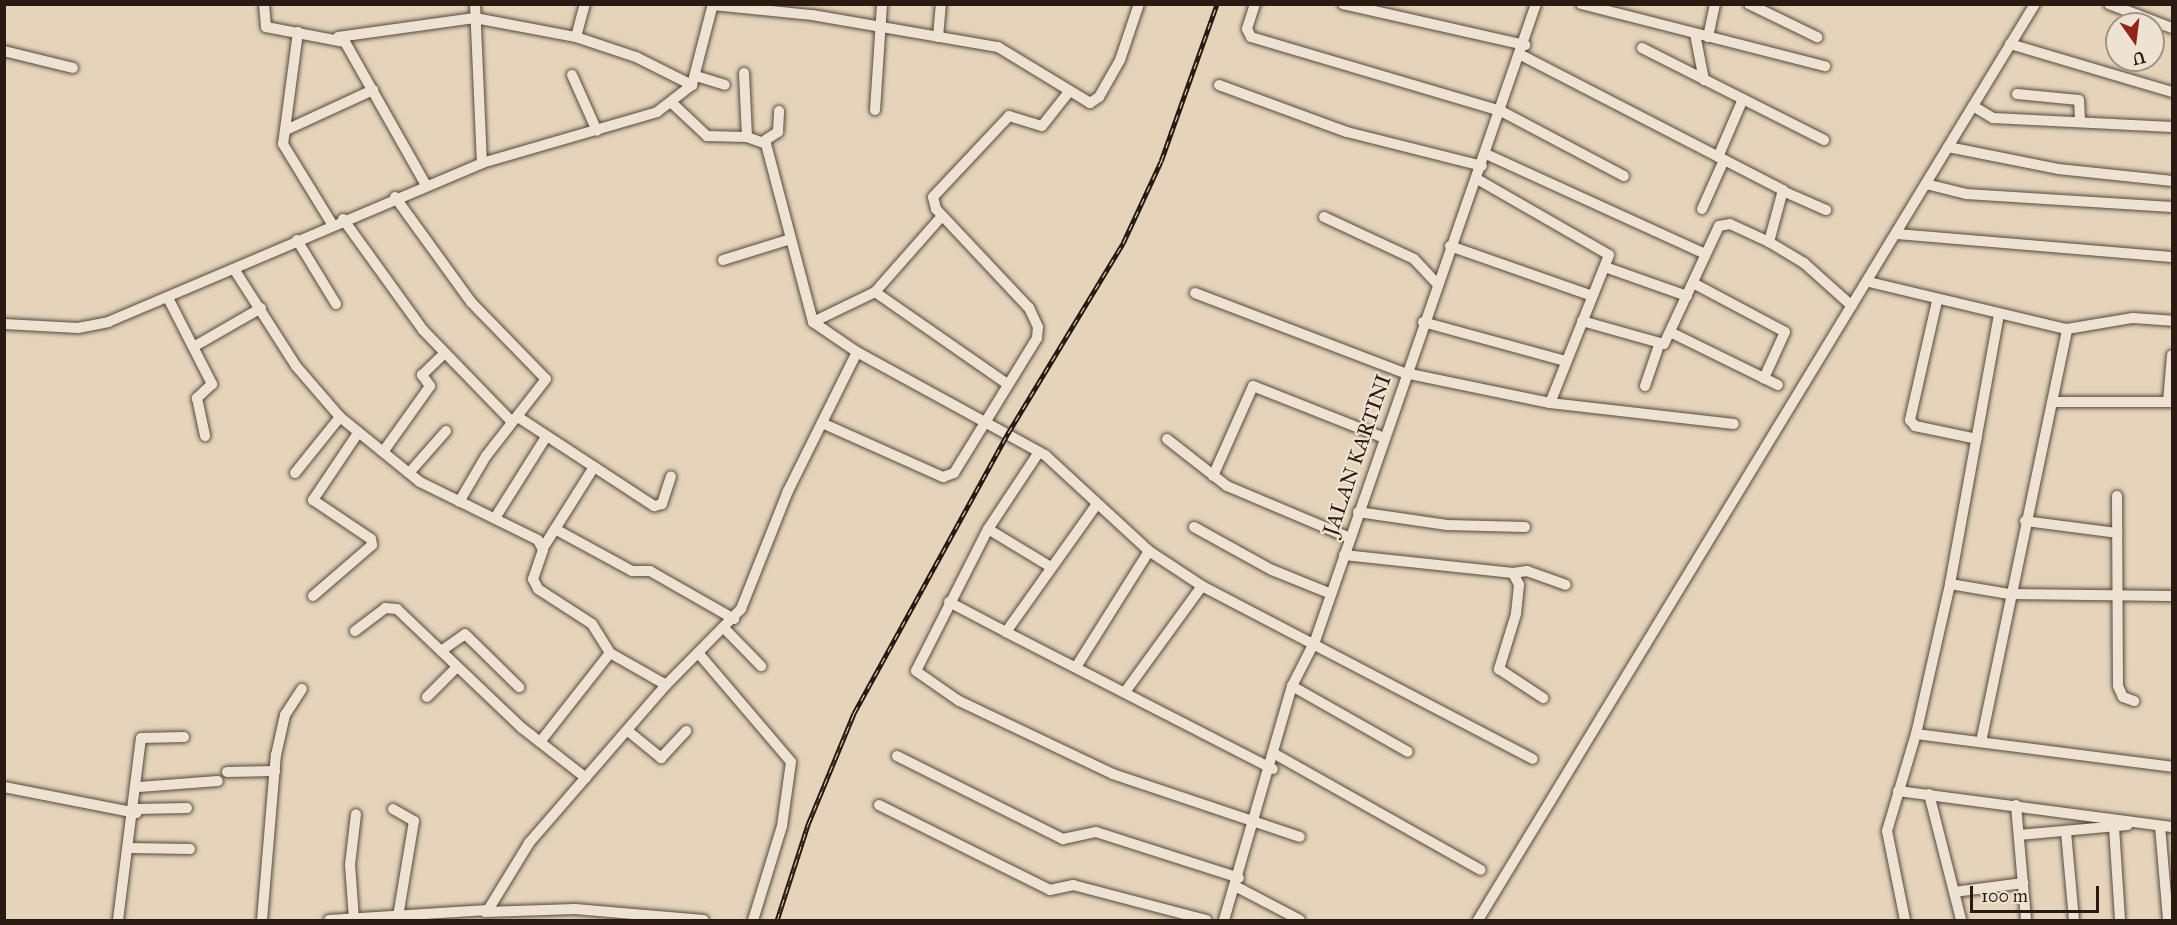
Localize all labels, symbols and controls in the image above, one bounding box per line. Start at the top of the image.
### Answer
north arrow [2105,12,2165,72]
text: U [2131,47,2147,69]
street label: JALAN KARTINI [1318,371,1396,539]
scale bar [1973,874,2102,912]
text: 100 m [1981,885,2028,907]

